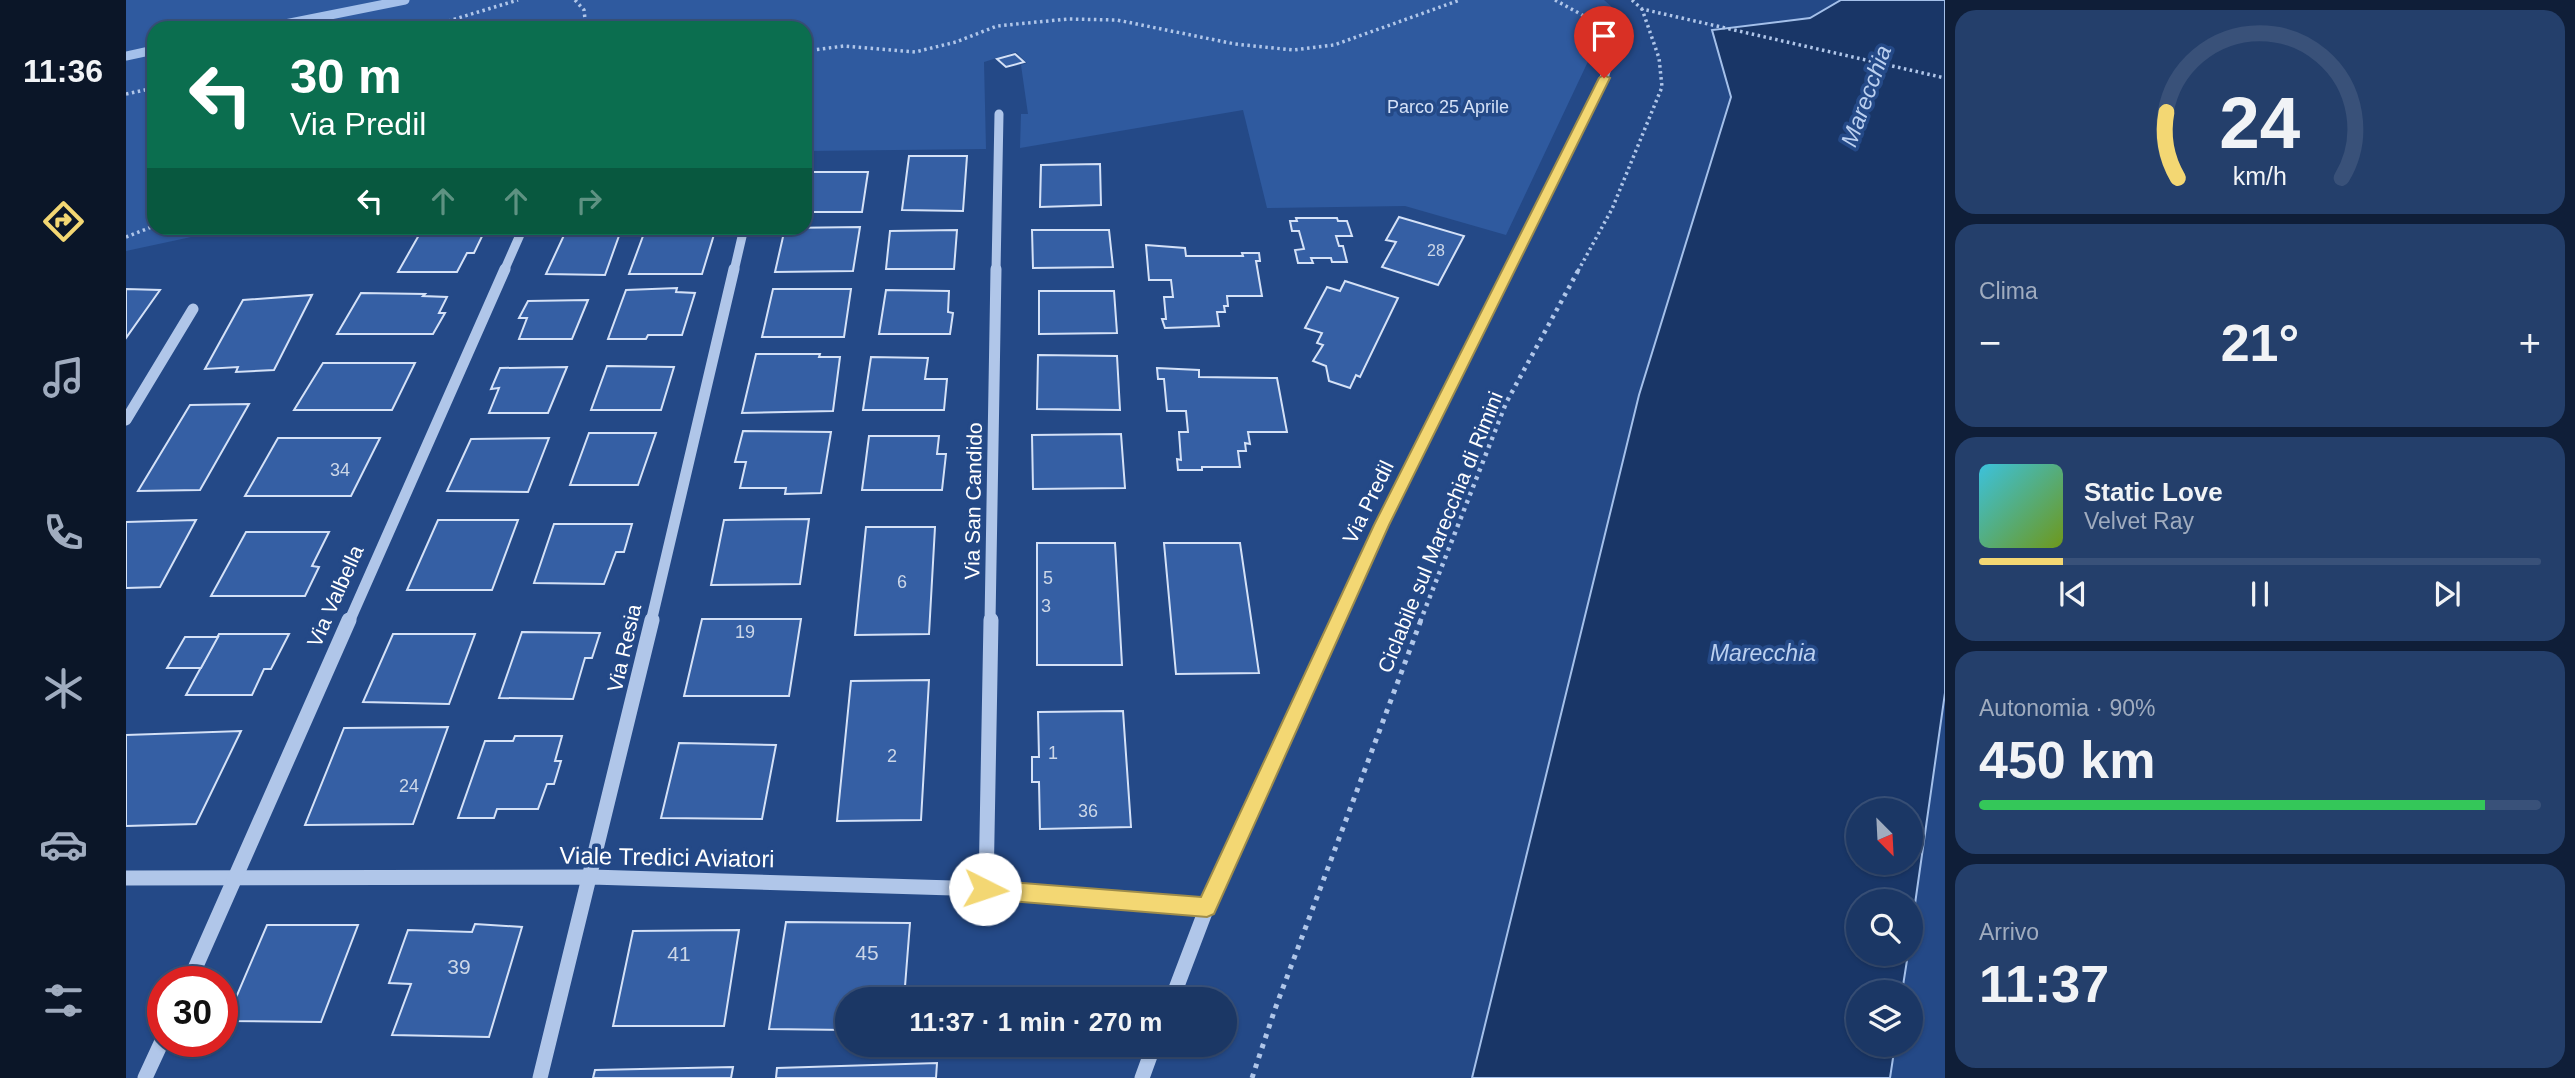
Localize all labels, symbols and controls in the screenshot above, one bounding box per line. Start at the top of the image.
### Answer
pin [1574,6,1634,78]
icon: arrive [1585,17,1623,55]
water label: Marecchia [1836,42,1896,150]
icon: left [175,49,266,140]
text: 30 m [290,49,402,103]
text: 11:36 [23,53,103,89]
text: 24 [2220,82,2301,163]
park label: Parco 25 Aprile [1387,97,1509,117]
text: Via Predil [290,106,426,142]
text: km/h [2233,162,2287,190]
icon: left [351,182,389,220]
icon: ahead [424,182,462,220]
icon: ahead [497,182,535,220]
icon: right [570,182,608,220]
icon: directions [39,197,88,246]
house number: 28 [1427,242,1445,259]
text: Clima [1979,278,2038,304]
text: 21° [2221,314,2299,372]
text: − [1979,322,2001,364]
text: + [2519,322,2541,364]
icon: music [39,353,88,402]
street label: Ciclabile sul Marecchia di Rimini [1373,388,1507,676]
street label: Via San Candido [960,422,986,580]
street label: Via Predil [1338,457,1398,547]
house number: 34 [330,460,350,480]
text: Static Love [2084,477,2223,507]
icon: phone [39,508,88,557]
text: Velvet Ray [2084,508,2194,534]
street label: Via Valbella [302,541,368,650]
house number: 5 [1043,568,1053,588]
house number: 6 [897,572,907,592]
icon: previous [2054,575,2092,613]
icon: pause [2241,575,2279,613]
icon: next [2428,575,2466,613]
house number: 3 [1041,596,1051,616]
street label: Via Resia [603,602,645,694]
house number: 19 [735,622,755,642]
water label: Marecchia [1710,640,1816,666]
icon: climate [39,664,88,713]
text: Autonomia · 90% [1979,695,2155,721]
text: 450 km [1979,731,2155,789]
house number: 1 [1048,743,1058,763]
house number: 2 [887,746,897,766]
house number: 24 [399,776,419,796]
north arrow [1846,798,1923,875]
map controls [1846,798,1923,1057]
house number: 36 [1078,801,1098,821]
icon: car [39,820,88,869]
street label: Viale Tredici Aviatori [559,842,775,872]
position arrow [948,852,1022,926]
button: search [1846,889,1923,966]
text: Arrivo [1979,919,2039,945]
house number: 45 [855,941,879,964]
house number: 41 [667,942,691,965]
house number: 39 [447,955,471,978]
text: 11:37 [1979,955,2109,1013]
speed limit sign: 30 [147,966,238,1057]
icon: filters [39,976,88,1025]
button: layers [1846,980,1923,1057]
text: 11:37 · 1 min · 270 m [910,1007,1162,1037]

